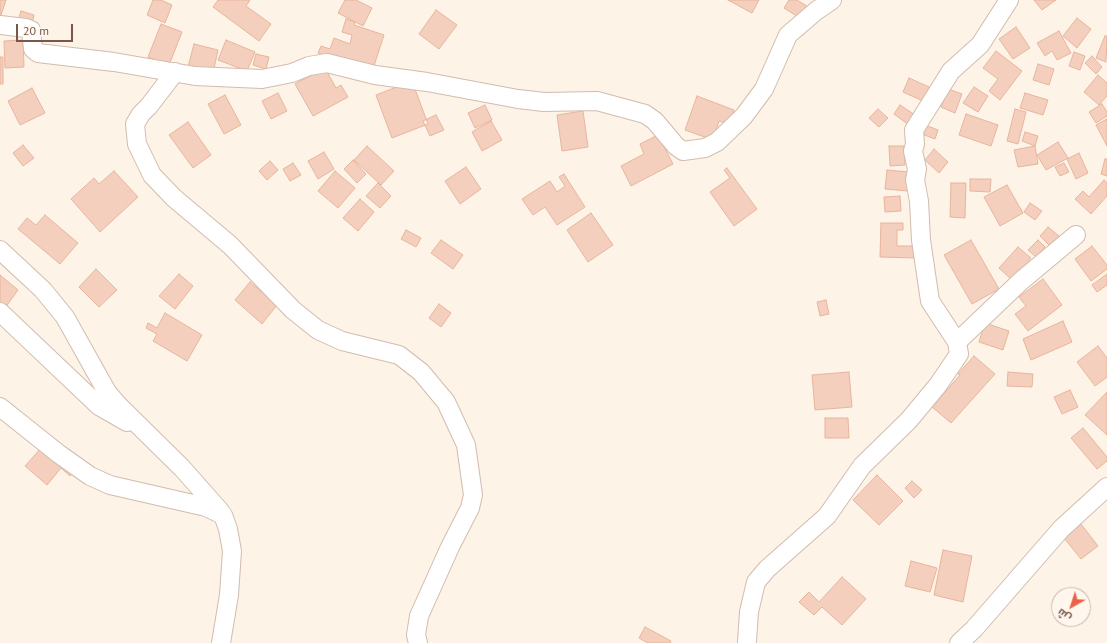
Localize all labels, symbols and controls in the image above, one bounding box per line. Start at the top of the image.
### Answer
scale bar [18,16,75,42]
text: 20 m [23,23,49,38]
north arrow [1051,587,1091,627]
text: ش [1054,606,1074,625]

